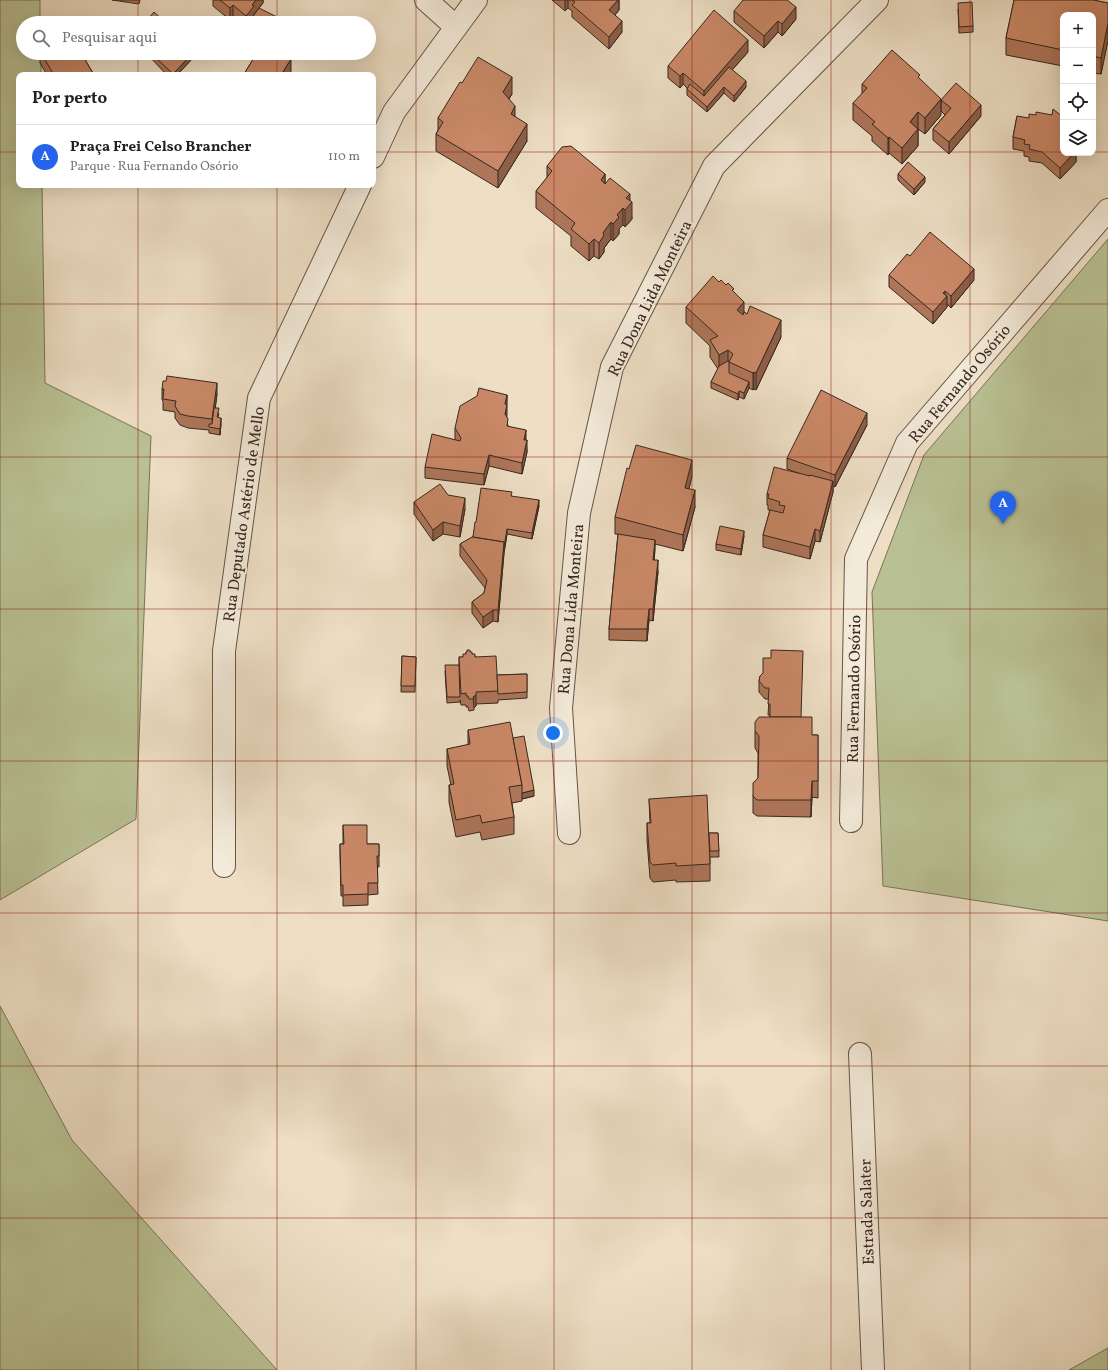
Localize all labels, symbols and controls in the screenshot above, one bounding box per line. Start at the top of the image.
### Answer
map controls [1060,12,1096,156]
button: + [1060,12,1096,48]
search box [16,16,376,60]
icon: search [30,27,52,49]
text: Pesquisar aqui [62,28,157,49]
button: − [1060,48,1096,84]
button: locate [1060,84,1096,120]
text: Por perto [32,87,107,110]
button: layers [1060,120,1096,156]
text: Praça Frei Celso Brancher [70,137,252,158]
text: A [40,148,50,166]
text: 110 m [328,148,360,166]
text: Parque · Rua Fernando Osório [70,158,238,176]
street label: Rua Dona Lida Monteira [603,217,698,381]
street label: Rua Fernando Osório [904,320,1017,448]
street label: Rua Deputado Astério de Mello [219,405,271,623]
pin: A [990,491,1016,524]
street label: Rua Dona Lida Monteira [554,523,590,695]
street label: Rua Fernando Osório [843,615,867,763]
your location [543,723,563,743]
street label: Estrada Salater [855,1158,881,1265]

